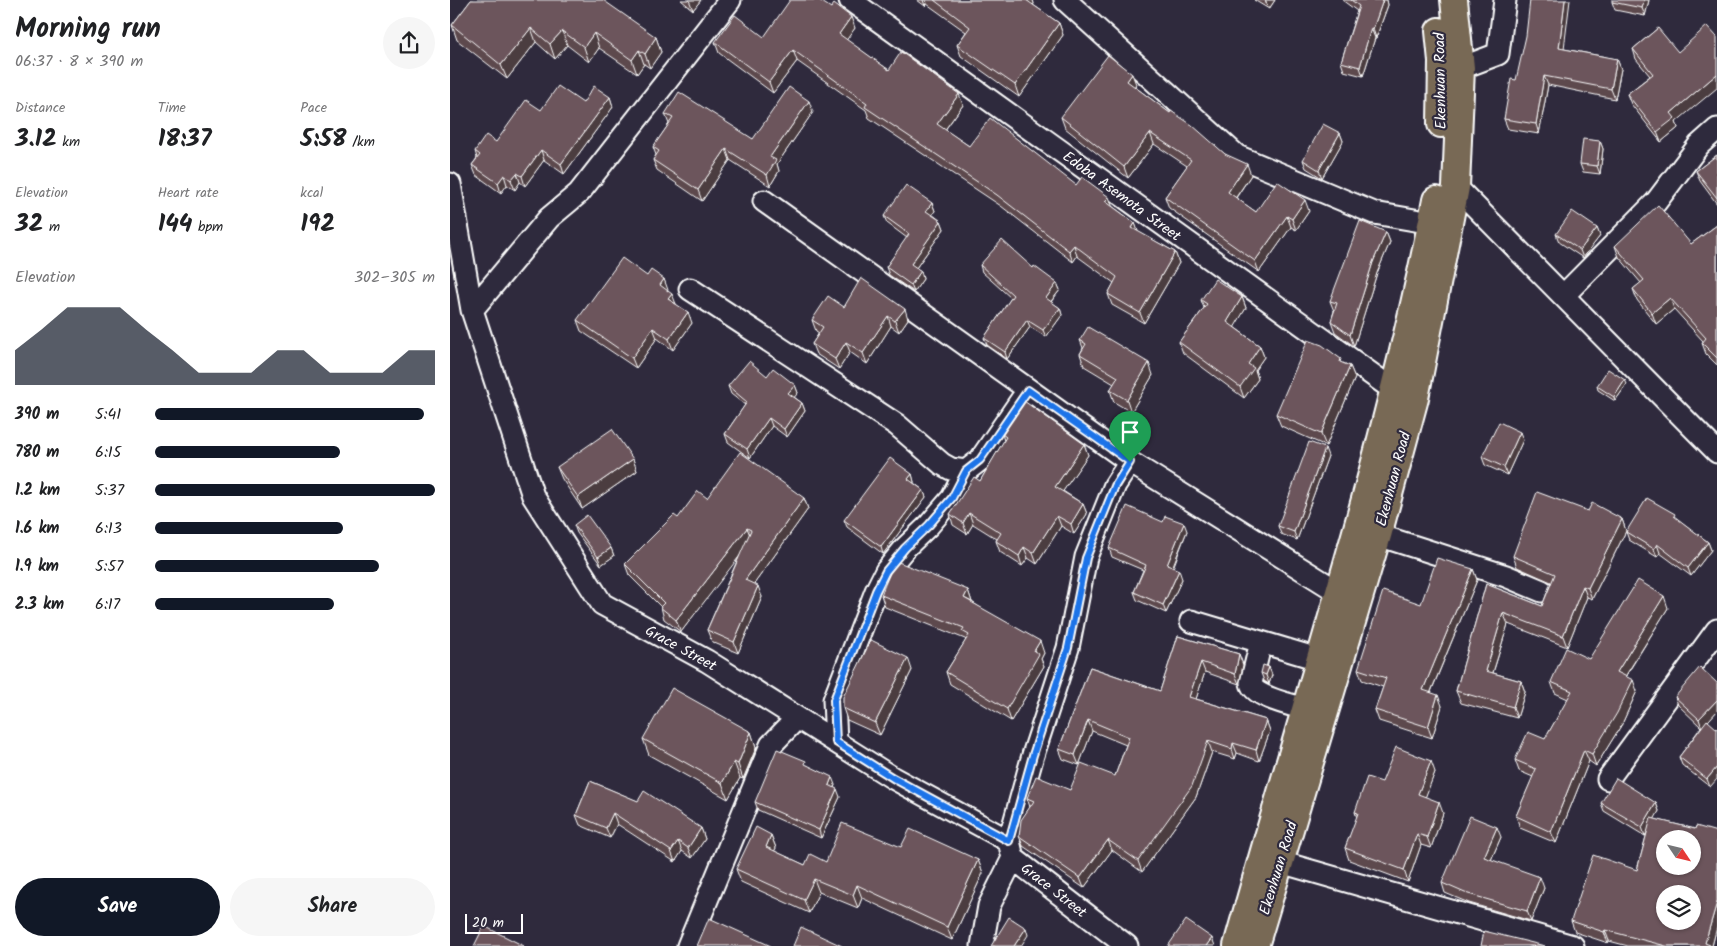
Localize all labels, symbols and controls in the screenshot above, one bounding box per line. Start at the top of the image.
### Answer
text: Morning run [15,7,161,52]
button: share [383,17,435,69]
street label: Ekenhuan Road [1428,32,1454,130]
text: 06:37 · 8 × 390 m [15,49,143,74]
text: Distance [15,97,65,119]
text: Time [158,97,186,119]
text: Pace [300,97,327,119]
text: 3.12 [15,119,57,159]
text: 18:37 [158,119,212,159]
text: 5:58 [300,119,347,159]
text: km [57,131,80,153]
text: /km [347,131,375,153]
street label: Edoba Asemota Street [1057,145,1186,248]
text: Elevation [15,182,68,204]
text: Heart rate [158,182,219,204]
text: kcal [300,182,323,204]
text: 32 [15,204,43,244]
text: 144 [158,204,192,244]
text: 192 [300,204,335,244]
text: m [43,216,60,238]
text: bpm [192,216,223,238]
text: Elevation [15,265,76,290]
text: 302–305 m [354,265,435,290]
text: 390 m [15,402,59,427]
text: 5:41 [95,402,121,427]
pin [1109,411,1151,462]
icon: arrive [1116,418,1144,446]
street label: Ekenhuan Road [1370,429,1418,529]
text: 780 m [15,440,59,465]
text: 6:15 [95,440,121,465]
text: 1.2 km [15,478,60,503]
text: 5:37 [95,478,124,503]
text: 1.6 km [15,516,59,541]
text: 6:13 [95,516,122,541]
text: 1.9 km [15,554,59,579]
text: 5:57 [95,554,124,579]
text: 2.3 km [15,592,64,617]
text: 6:17 [95,592,120,617]
street label: Grace Street [640,619,721,679]
street label: Ekenhuan Road [1253,818,1305,918]
north arrow [1656,830,1701,875]
map controls [1656,830,1701,930]
street label: Grace Street [1015,857,1092,925]
button: Save [15,878,220,936]
button: Share [230,878,435,936]
button: layers [1656,885,1701,930]
scale bar [465,911,522,934]
text: 20 m [472,912,504,934]

